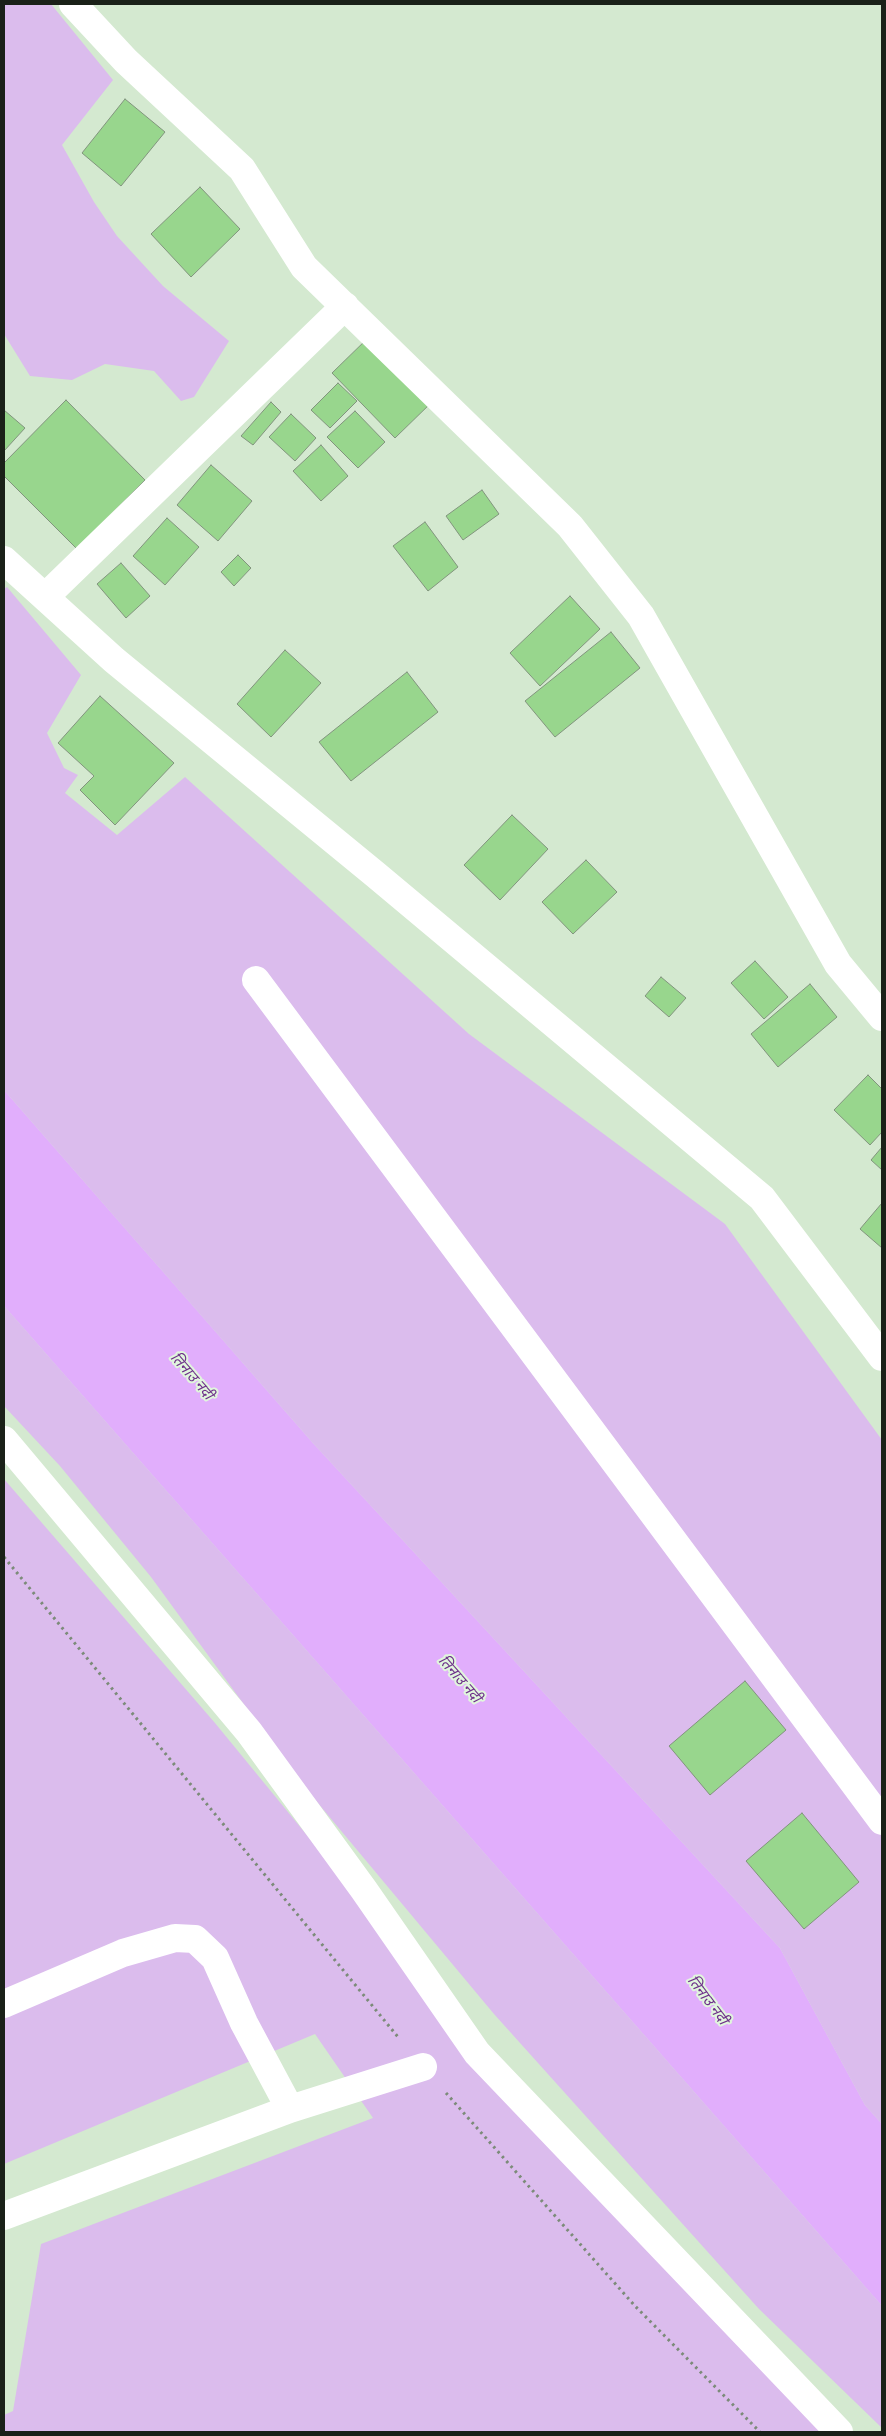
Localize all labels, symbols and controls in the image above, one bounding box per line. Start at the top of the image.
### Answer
water label: तिनाउ नदी [167,1349,217,1403]
water label: तिनाउ नदी [435,1652,485,1706]
water label: तिनाउ नदी [684,1972,732,2028]

